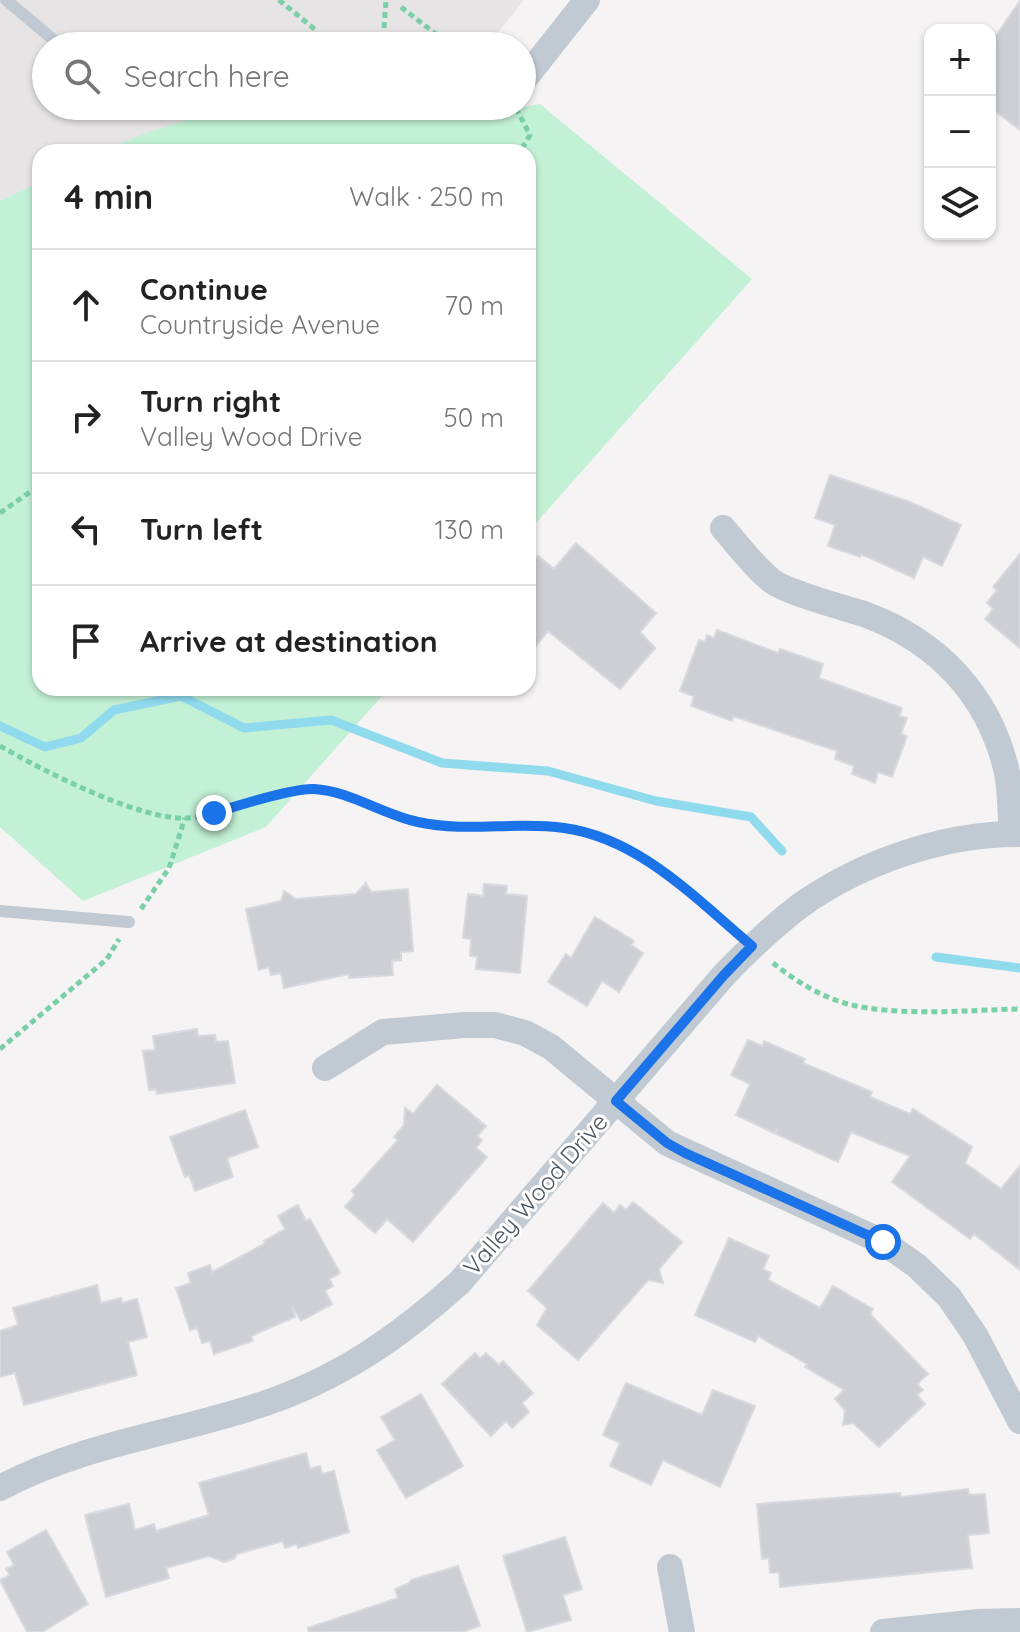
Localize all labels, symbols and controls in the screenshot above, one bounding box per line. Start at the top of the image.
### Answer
map controls [924,24,996,240]
button: + [924,24,996,96]
search box [32,32,536,120]
icon: search [60,54,104,98]
text: Search here [124,57,290,95]
button: − [924,96,996,168]
button: layers [924,168,996,240]
text: 4 min [64,175,153,218]
text: Walk · 250 m [349,180,504,213]
text: Continue [140,270,268,308]
icon: ahead [64,283,108,327]
text: 70 m [444,289,504,322]
text: Countryside Avenue [140,308,380,341]
text: Turn right [140,382,281,420]
icon: right [64,395,108,439]
text: 50 m [444,401,504,434]
text: Valley Wood Drive [140,420,362,453]
icon: left [64,507,108,551]
text: Turn left [140,510,263,548]
text: 130 m [434,513,504,546]
icon: arrive [64,619,108,663]
text: Arrive at destination [140,622,438,660]
route end [196,795,232,831]
street label: Valley Wood Drive [456,1107,614,1281]
route start [865,1224,901,1260]

